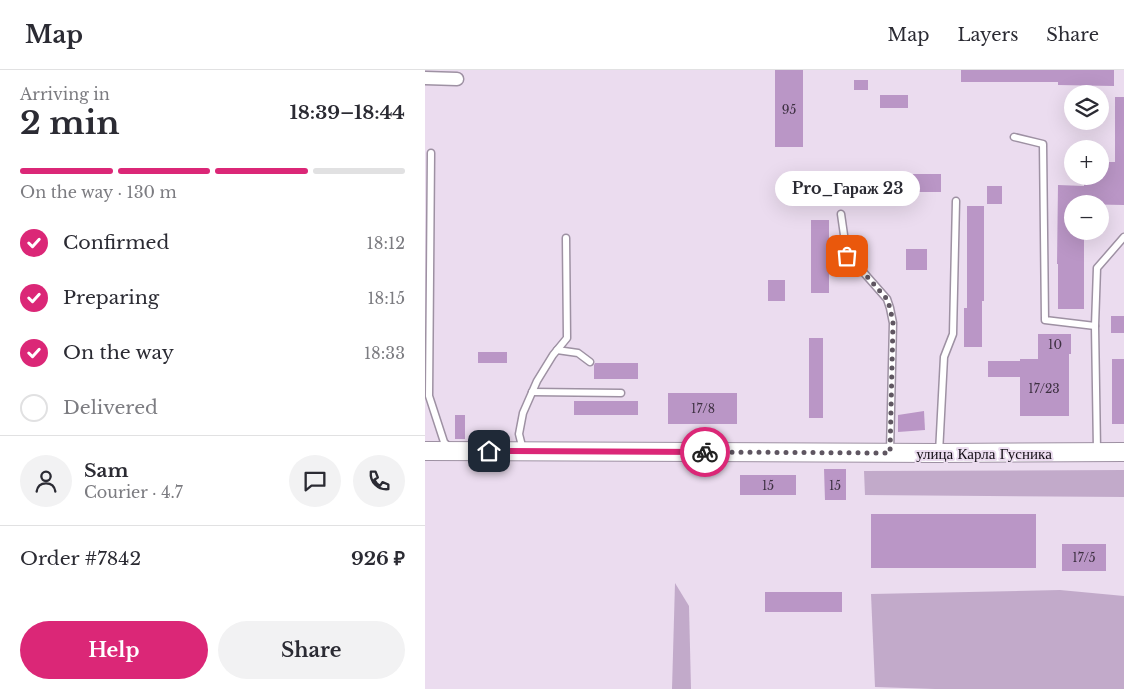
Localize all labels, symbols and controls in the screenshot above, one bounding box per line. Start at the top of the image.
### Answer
text: Map [25,20,83,49]
text: Map [888,24,929,46]
text: Layers [957,24,1018,46]
text: Share [1046,24,1099,46]
text: Arriving in [20,84,110,104]
map controls [1064,85,1109,240]
button: layers [1064,85,1109,130]
text: 18:39–18:44 [289,101,405,124]
house number: 95 [782,102,796,117]
text: 2 min [20,103,120,143]
button: + [1064,140,1109,185]
callout: Pro_Гараж 23 [775,171,919,206]
text: Pro_Гараж 23 [792,178,903,198]
text: On the way · 130 m [20,182,177,202]
button: − [1064,195,1109,240]
icon: check [20,229,48,257]
text: Confirmed [63,231,169,254]
text: 18:12 [367,233,405,253]
pin [826,235,868,277]
icon: bag [833,242,861,270]
icon: check [20,284,48,312]
text: Preparing [63,286,159,309]
text: 18:15 [367,288,405,308]
house number: 10 [1048,337,1062,352]
icon: check [20,339,48,367]
text: On the way [63,341,174,364]
text: 18:33 [364,343,405,363]
house number: 17/23 [1028,381,1060,396]
text: Delivered [63,396,158,419]
house number: 17/8 [691,401,715,416]
courier [680,427,730,477]
pin [468,430,510,472]
icon: home [475,437,503,465]
icon: bike [691,438,719,466]
street label: улица Карла Гусника [916,444,1052,463]
button: person [20,455,72,507]
button: chat [289,455,341,507]
button: phone [353,455,405,507]
text: Sam [84,459,129,482]
house number: 15 [762,478,774,493]
house number: 15 [829,478,841,493]
text: Courier · 4.7 [84,482,183,502]
text: Order #7842 [20,547,141,570]
text: 926 ₽ [351,547,405,570]
house number: 17/5 [1072,550,1096,565]
button: Help [20,621,208,679]
button: Share [218,621,405,679]

